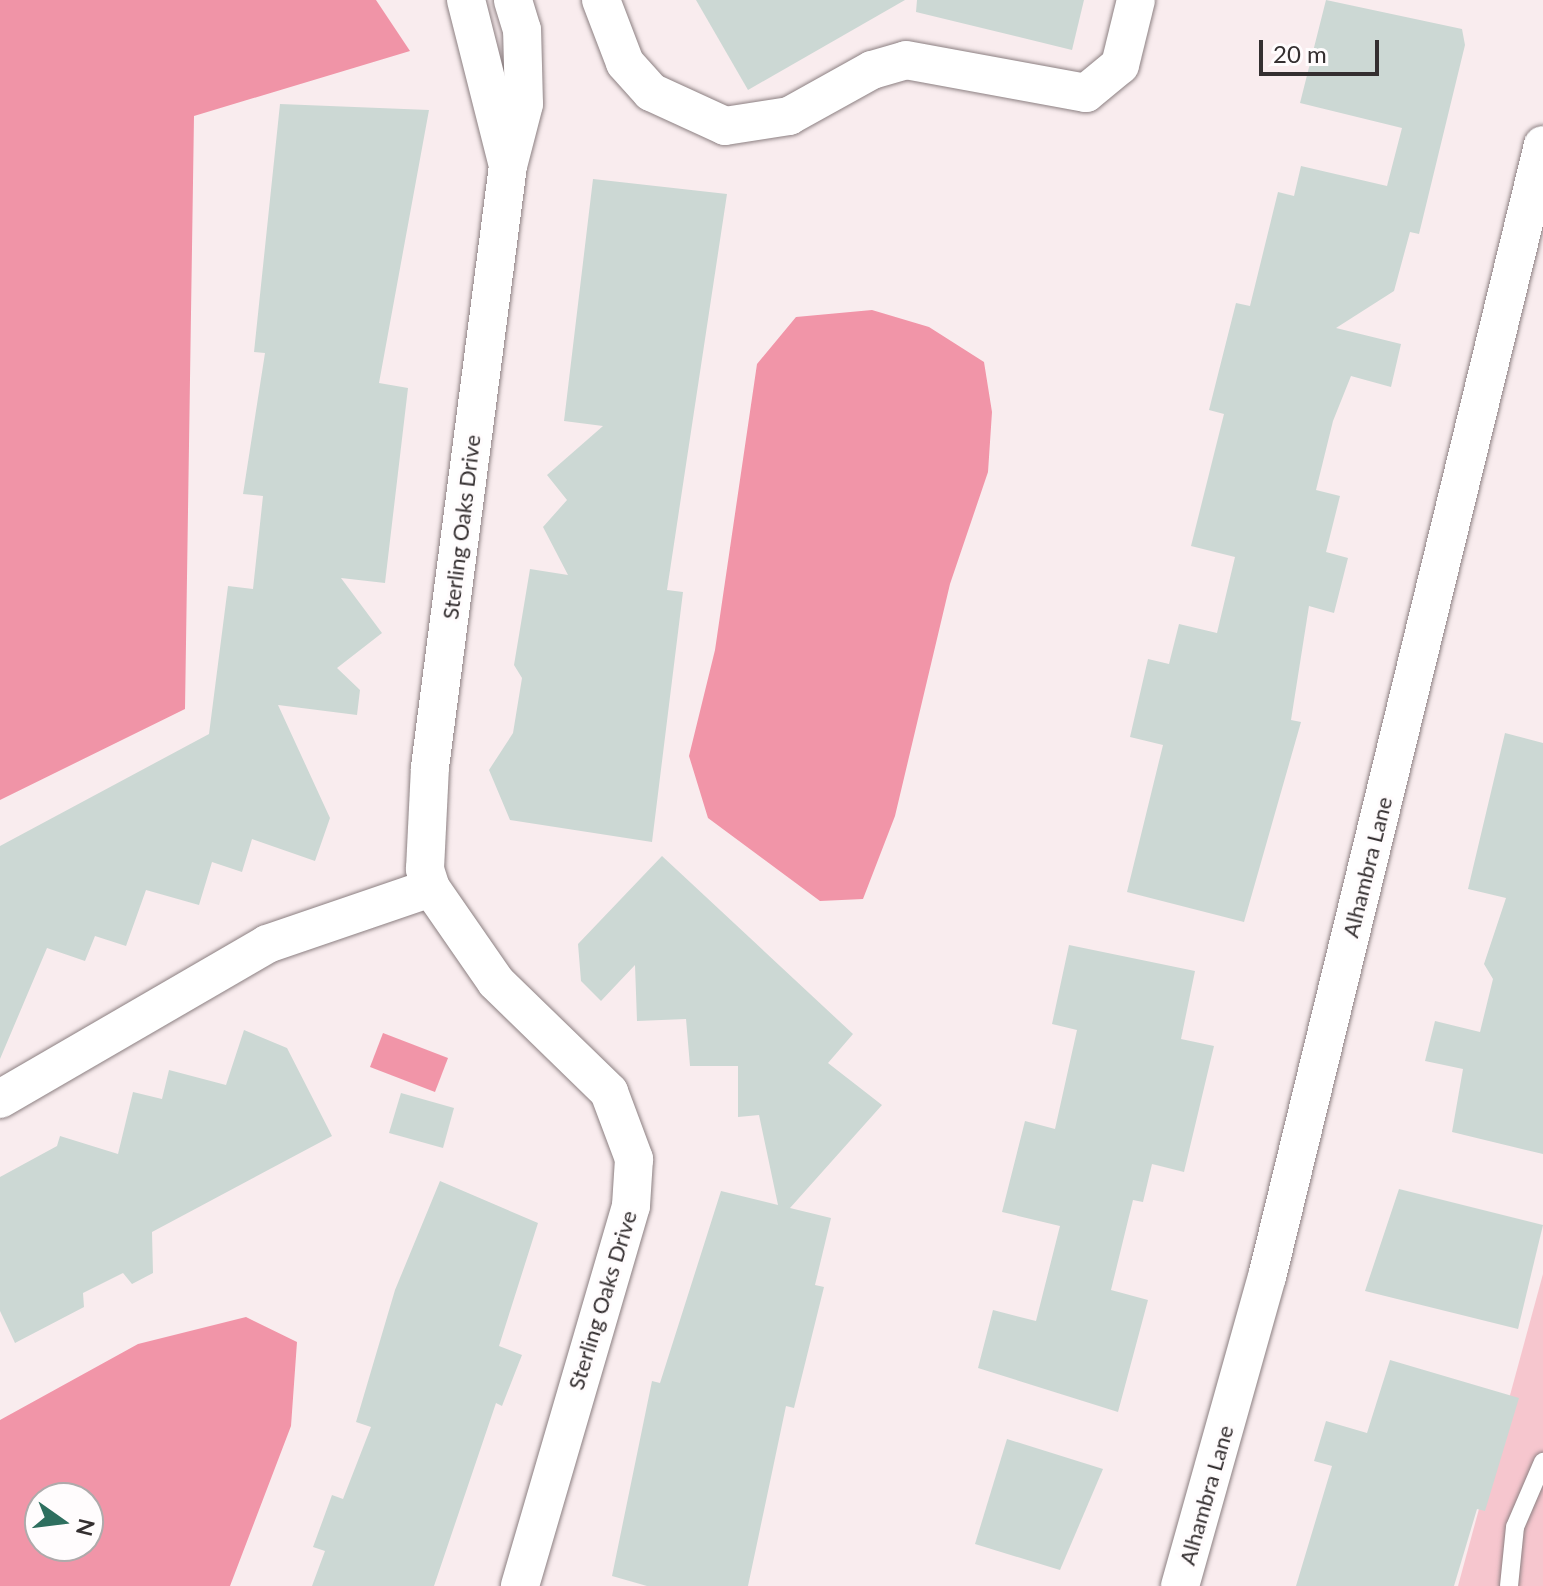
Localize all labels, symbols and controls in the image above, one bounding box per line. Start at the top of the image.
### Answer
scale bar [1263,24,1383,74]
text: 20 m [1273,39,1327,68]
street label: Sterling Oaks Drive [437,433,485,621]
street label: Alhambra Lane [1337,794,1397,940]
street label: Sterling Oaks Drive [562,1207,642,1393]
street label: Alhambra Lane [1173,1422,1239,1568]
north arrow [24,1482,104,1562]
text: N [71,1516,101,1539]

